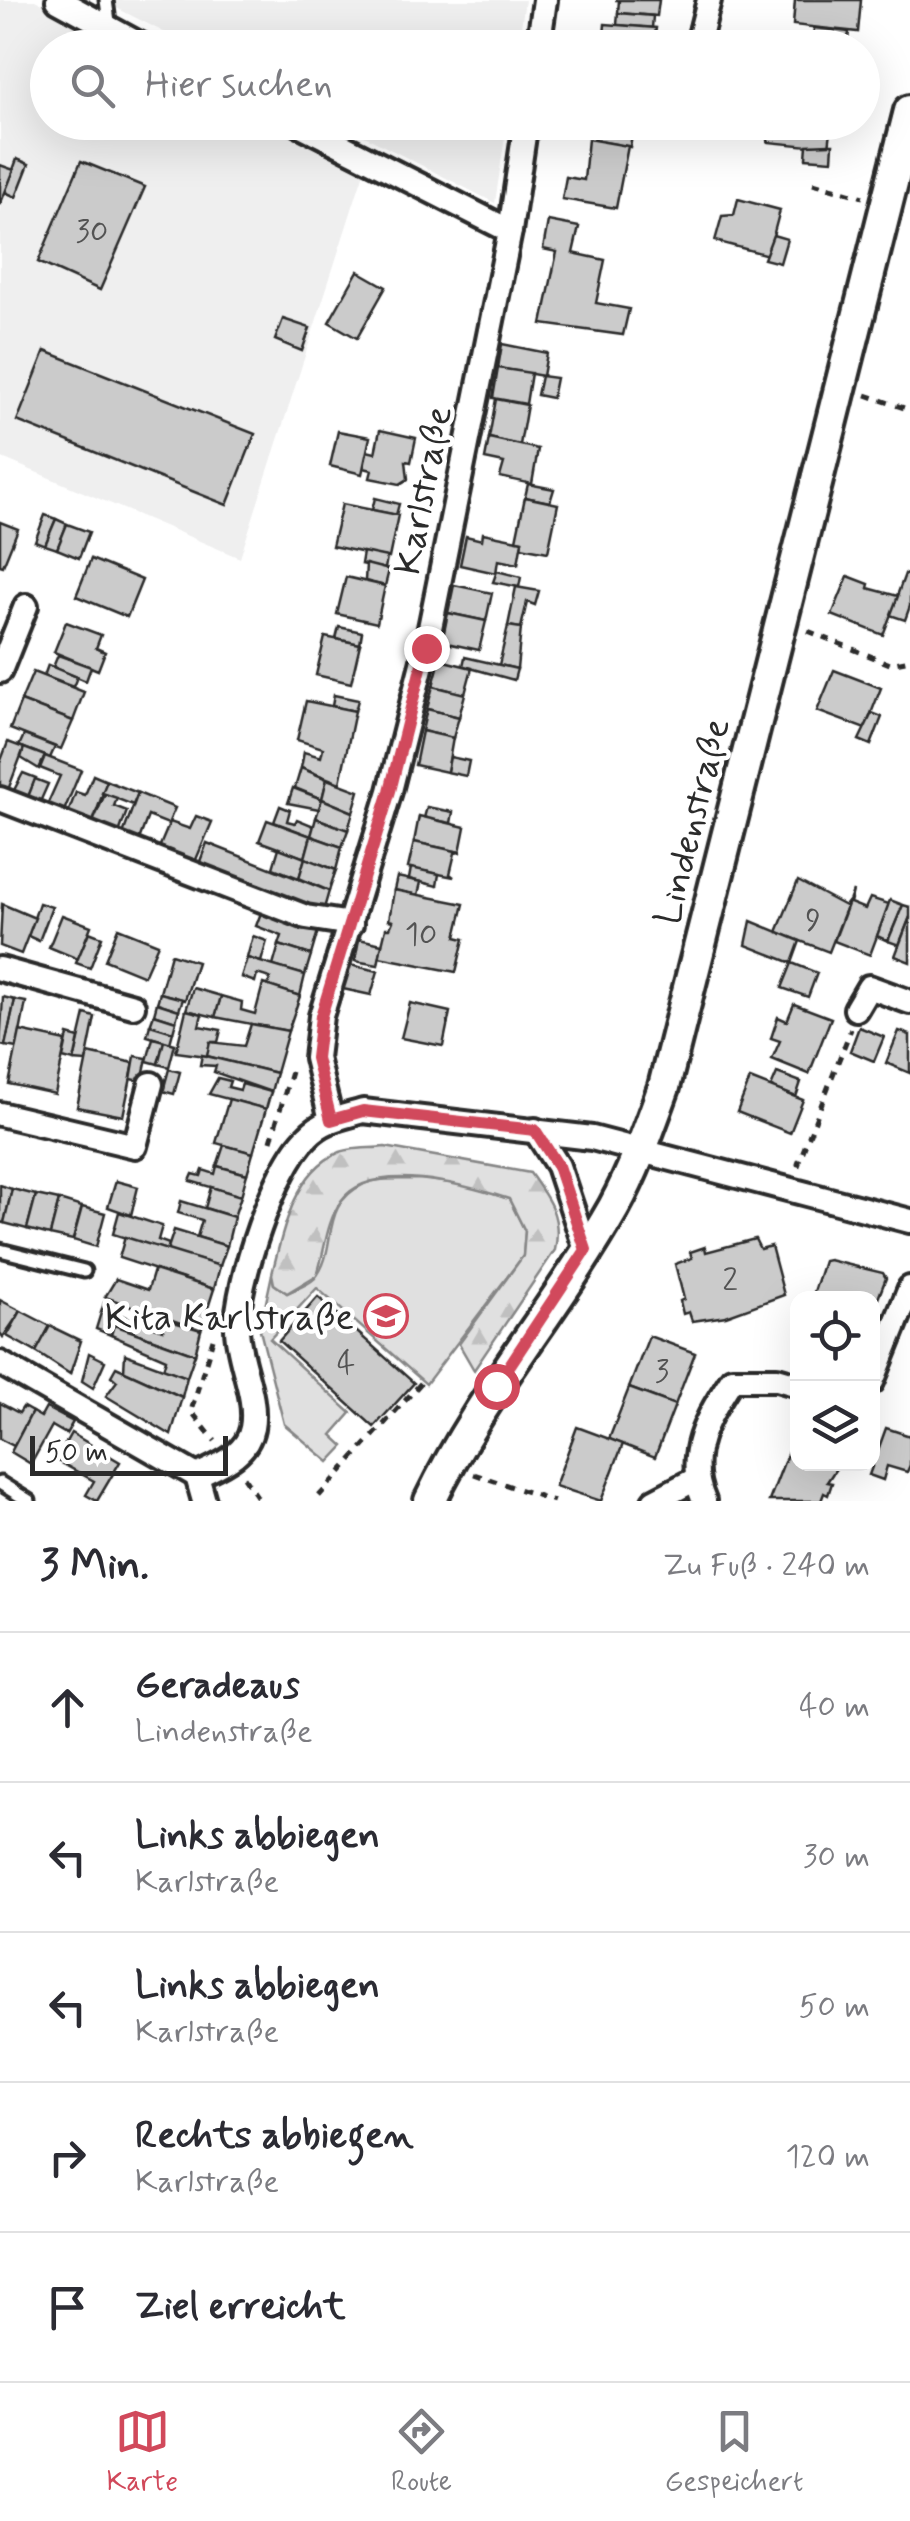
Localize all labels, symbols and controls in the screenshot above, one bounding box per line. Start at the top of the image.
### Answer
search box [30,30,880,140]
icon: search [65,58,120,113]
text: Hier suchen [145,61,333,110]
house number: 30 [76,211,108,253]
street label: Karlstraße [384,402,465,579]
route end [404,626,450,672]
street label: Lindenstraße [644,713,743,930]
house number: 9 [805,900,821,942]
house number: 10 [405,914,437,956]
house number: 2 [722,1260,738,1302]
map controls [790,1291,880,1471]
button: locate [790,1291,880,1381]
school or university icon: Kita Karlstraße [363,1293,409,1339]
place label: Kita Karlstraße [105,1294,354,1343]
house number: 4 [337,1343,355,1385]
house number: 3 [655,1351,669,1393]
route start [474,1364,520,1410]
button: layers [790,1381,880,1471]
scale bar [30,1431,228,1476]
text: 50 m [45,1435,108,1472]
text: 3 Min. [40,1539,149,1594]
text: Zu Fuß · 240 m [663,1545,870,1587]
text: Geradeaus [135,1662,300,1711]
icon: ahead [40,1680,95,1735]
text: 40 m [799,1686,870,1728]
text: Lindenstraße [135,1711,313,1753]
text: Links abbiegen [135,1812,380,1861]
icon: left [40,1830,95,1885]
text: 30 m [803,1836,870,1878]
text: Karlstraße [135,1861,279,1903]
text: Links abbiegen [135,1962,380,2011]
icon: left [40,1980,95,2035]
text: 50 m [798,1986,870,2028]
text: Karlstraße [135,2011,279,2053]
text: Rechts abbiegen [135,2112,414,2161]
icon: right [40,2130,95,2185]
text: 120 m [785,2136,870,2178]
text: Karlstraße [135,2161,279,2203]
icon: arrive [40,2280,95,2335]
text: Ziel erreicht [135,2283,346,2332]
tab: Karte [106,2404,178,2501]
tab: Route [391,2404,452,2501]
tab: Gespeichert [665,2404,804,2501]

